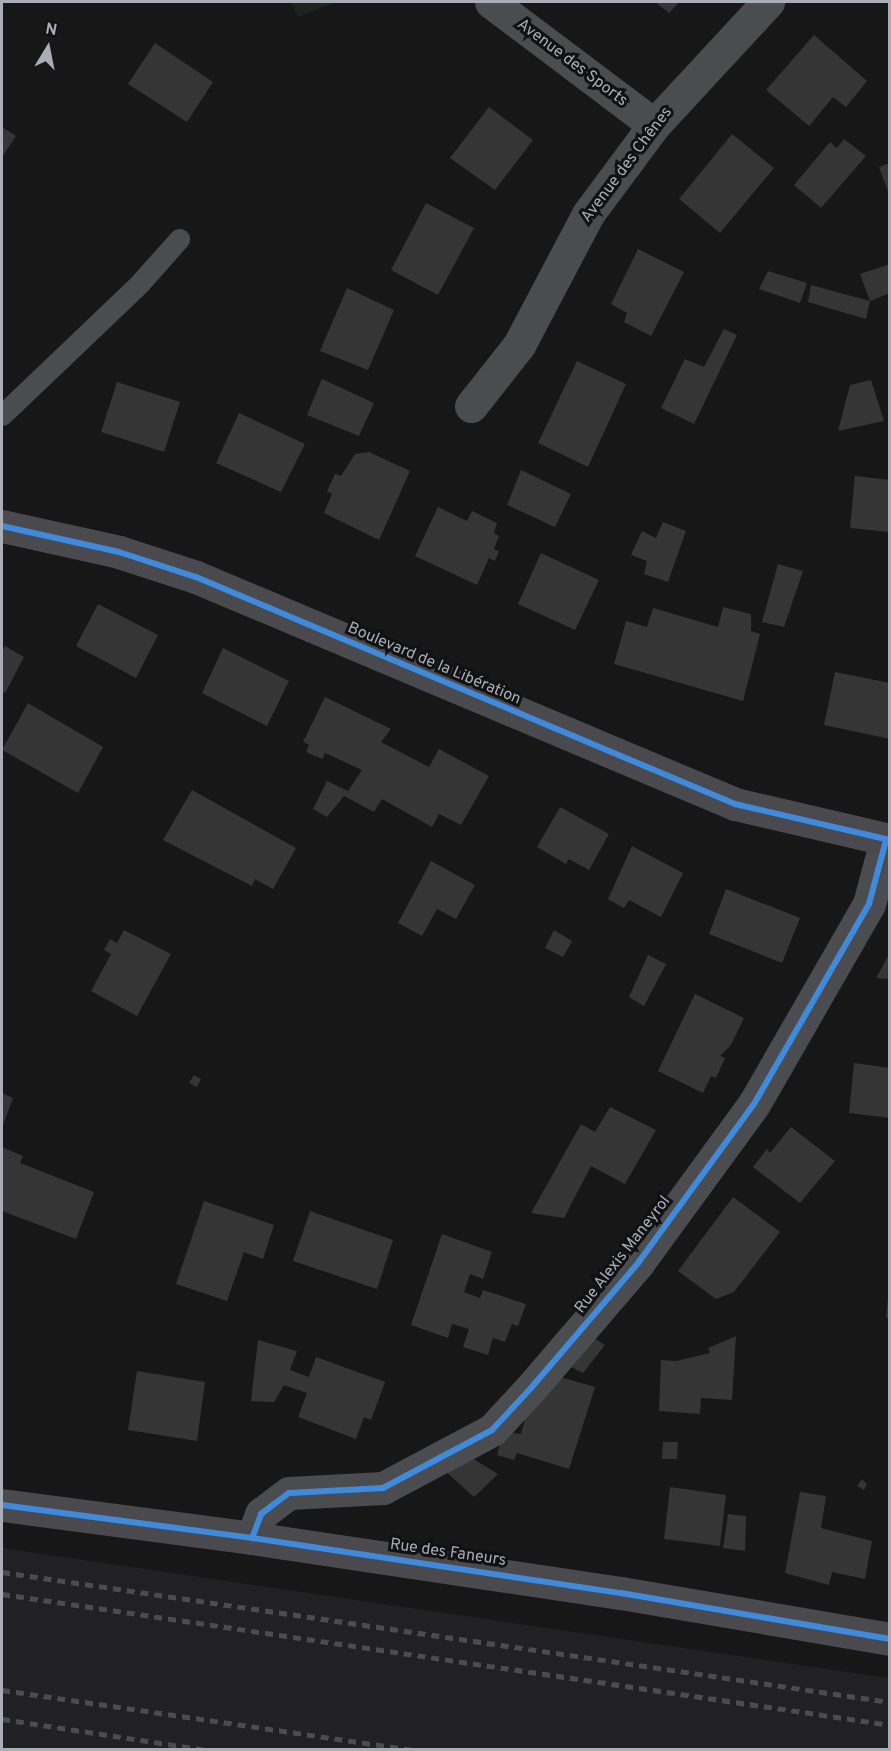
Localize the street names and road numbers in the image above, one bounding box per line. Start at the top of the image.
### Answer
street label: Avenue des Sports [513,15,631,111]
street label: Avenue des Chênes [577,104,677,226]
street label: Boulevard de la Libération [344,619,524,709]
street label: Rue Alexis Maneyrol [571,1192,675,1318]
street label: Rue des Faneurs [389,1535,507,1571]

